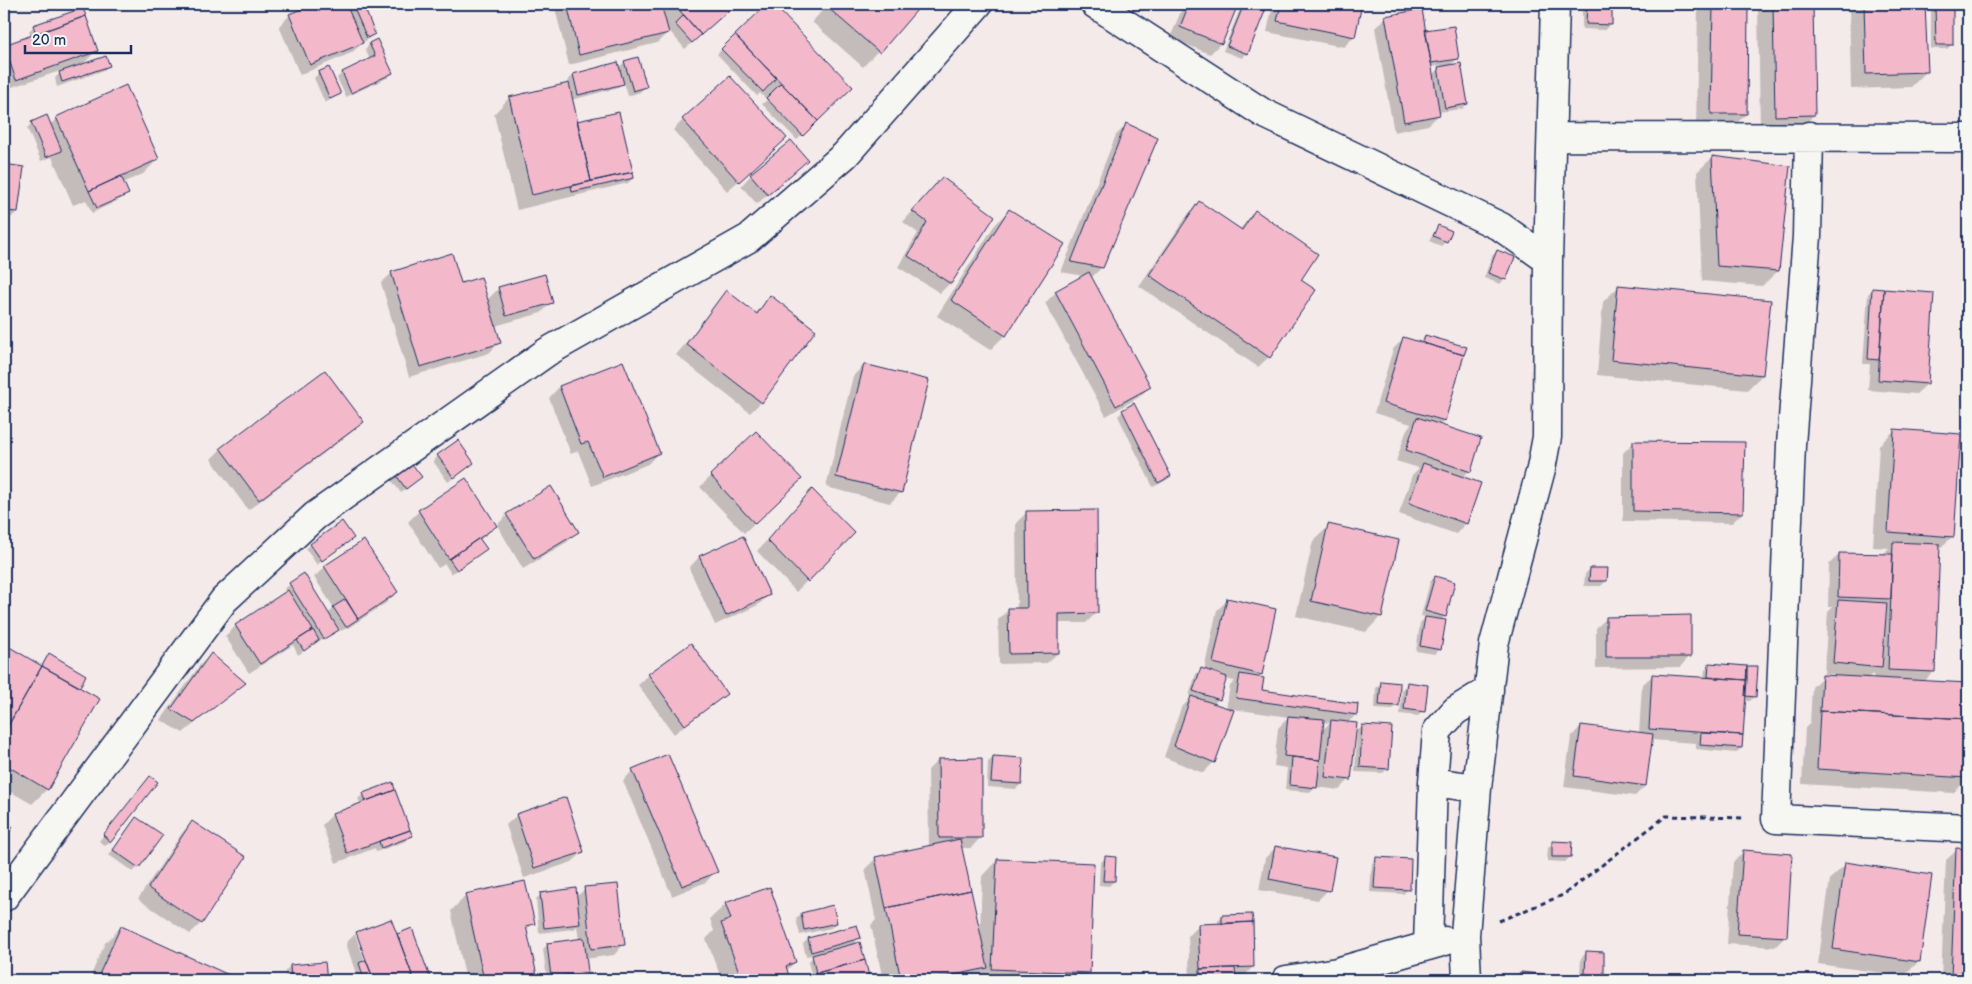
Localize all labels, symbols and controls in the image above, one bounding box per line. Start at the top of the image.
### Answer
scale bar [25,22,131,54]
text: 20 m [32,31,66,50]

